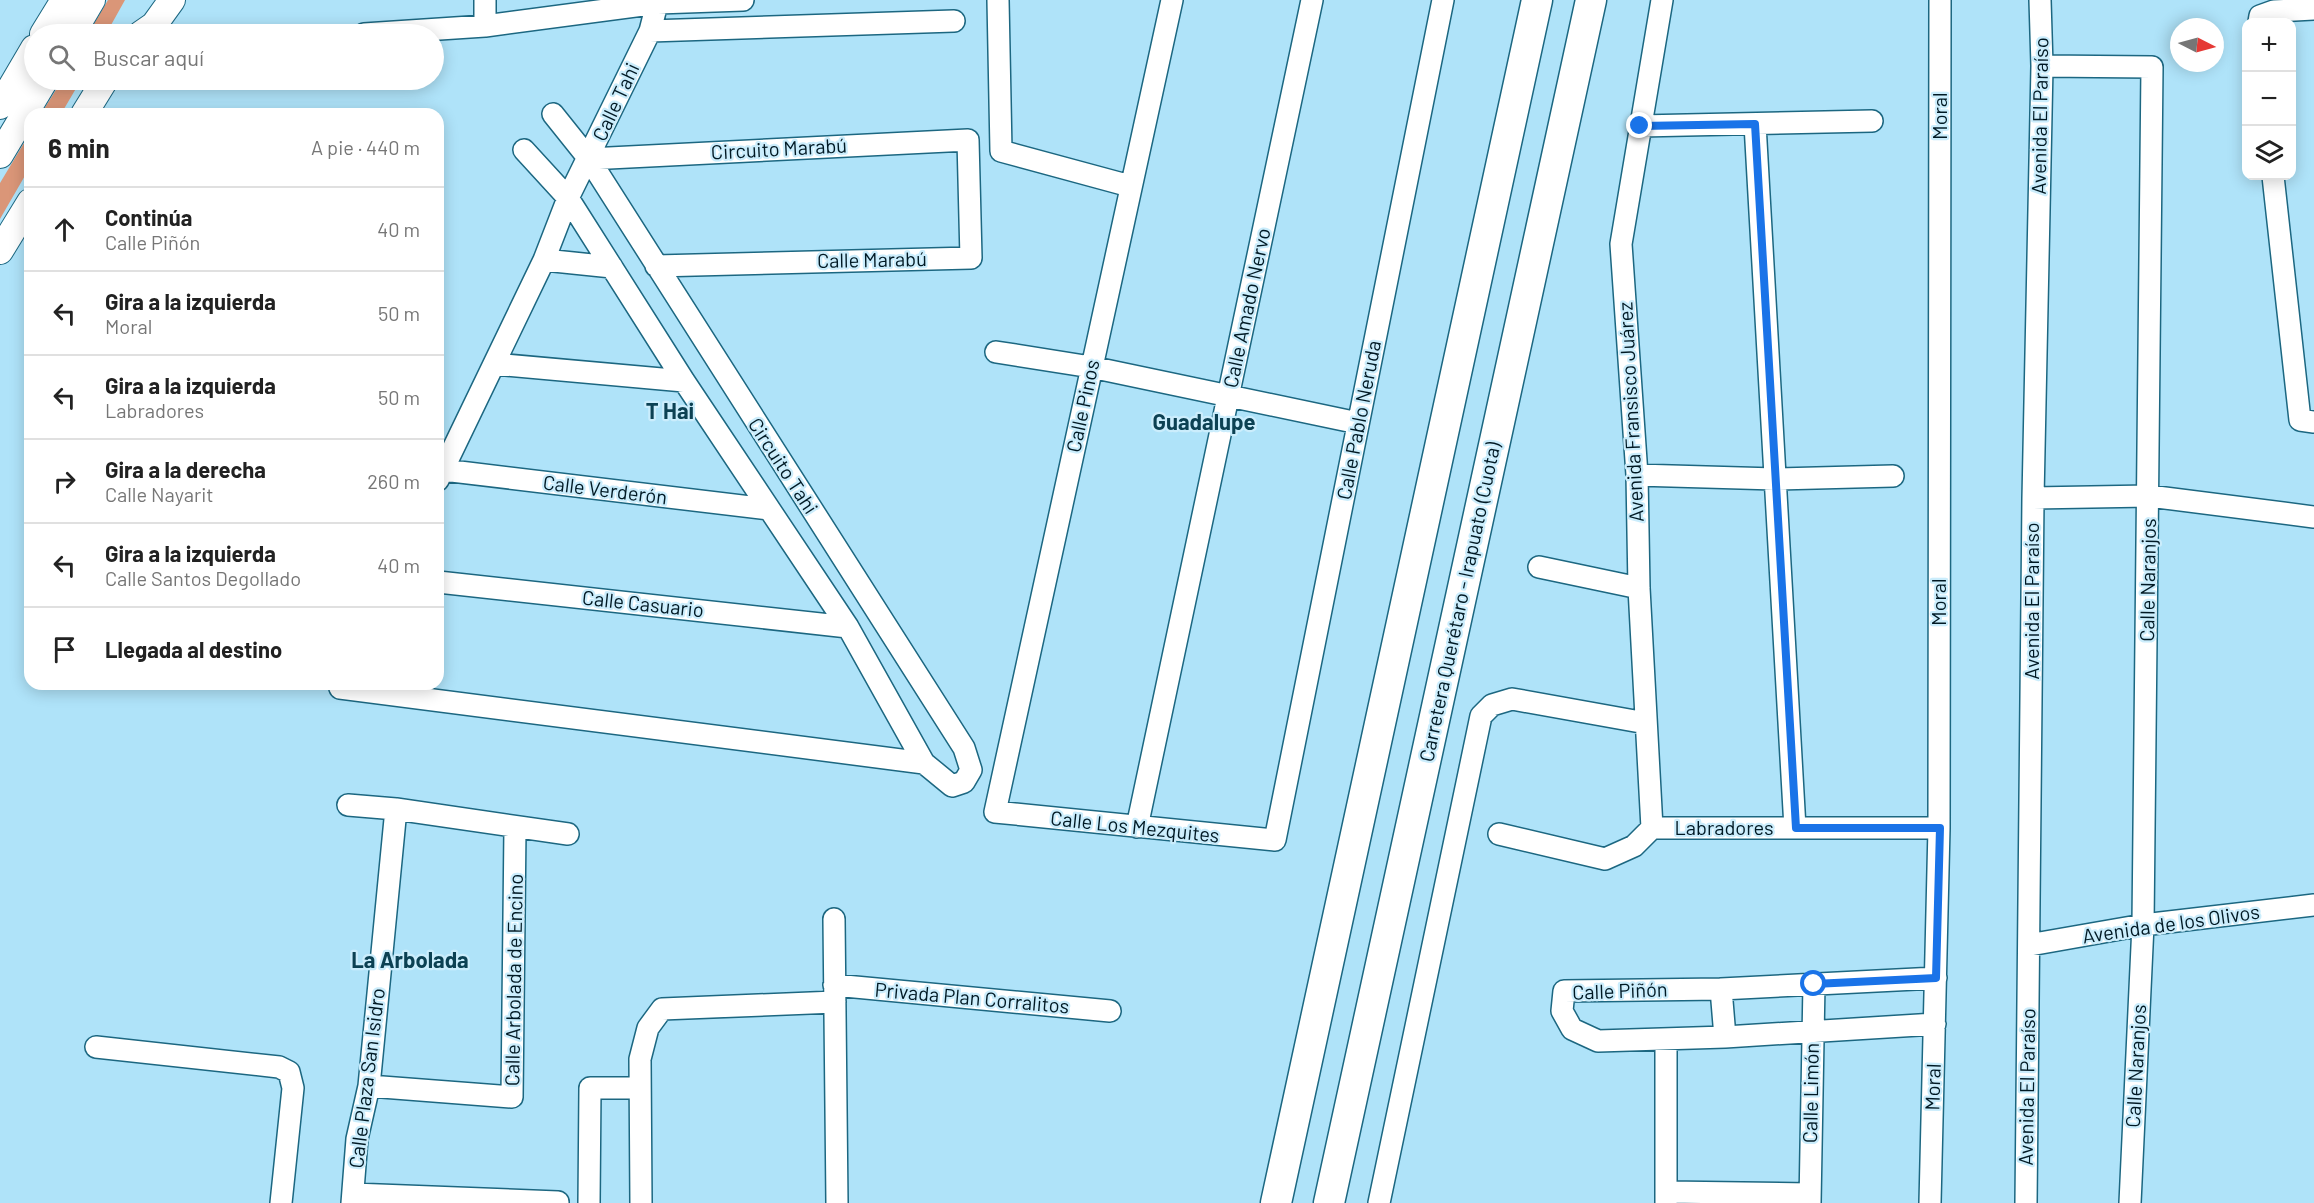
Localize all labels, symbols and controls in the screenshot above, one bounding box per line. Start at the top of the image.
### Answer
north arrow [2170,18,2224,72]
map controls [2242,18,2296,180]
button: + [2242,18,2296,72]
search box [24,24,444,90]
street label: Avenida El Paraíso [2026,37,2052,195]
icon: search [45,41,78,74]
text: Buscar aquí [93,44,204,70]
street label: Calle Tahi [587,59,644,144]
button: − [2242,72,2296,126]
street label: Moral [1927,92,1951,140]
route end [1626,112,1652,138]
button: layers [2242,126,2296,180]
text: 6 min [48,132,110,163]
street label: Circuito Marabú [710,132,848,164]
text: A pie · 440 m [311,135,420,159]
text: Continúa [105,204,192,230]
icon: ahead [48,213,81,246]
text: 40 m [377,217,420,241]
street label: Calle Amado Nervo [1217,226,1275,390]
text: Calle Piñón [105,230,200,254]
street label: Calle Marabú [817,246,927,272]
text: Gira a la izquierda [105,288,276,314]
icon: left [48,297,81,330]
text: 50 m [378,301,420,325]
street label: Avenida Fransisco Juárez [1612,301,1648,523]
text: Moral [105,314,152,338]
street label: Calle Pablo Neruda [1331,338,1385,502]
street label: Calle Pinos [1060,357,1104,454]
text: Gira a la izquierda [105,372,276,398]
icon: left [48,381,81,414]
text: 50 m [378,385,420,409]
district label: T Hai [646,397,694,423]
text: Labradores [105,398,204,422]
district label: Guadalupe [1153,408,1255,434]
street label: Circuito Tahi [744,413,824,518]
street label: Carretera Querétaro - Irapuato (Cuota) [1413,439,1505,764]
text: Gira a la derecha [105,456,266,482]
icon: right [48,465,81,498]
text: 260 m [367,469,420,493]
street label: Calle Verderón [542,469,669,509]
text: Calle Nayarit [105,482,214,506]
street label: Calle Naranjos [2134,518,2160,642]
street label: Avenida El Paraíso [2019,522,2043,680]
text: Gira a la izquierda [105,540,276,566]
icon: left [48,549,81,582]
text: 40 m [377,553,420,577]
text: Calle Santos Degollado [105,566,301,590]
street label: Moral [1926,578,1950,626]
street label: Calle Casuario [581,585,705,621]
icon: arrive [48,633,81,666]
text: Llegada al destino [105,636,282,662]
street label: Calle Los Mezquites [1049,805,1221,847]
street label: Labradores [1674,815,1774,839]
street label: Calle Arbolada de Encino [499,874,527,1086]
street label: Avenida de los Olivos [2081,899,2261,947]
district label: La Arbolada [351,946,469,972]
route start [1800,970,1826,996]
street label: Calle Piñón [1572,976,1668,1004]
street label: Privada Plan Corralitos [874,977,1070,1017]
street label: Calle Plaza San Isidro [343,986,389,1169]
street label: Calle Naranjos [2120,1004,2150,1128]
street label: Avenida El Paraíso [2013,1008,2039,1166]
street label: Calle Limón [1797,1043,1823,1143]
street label: Moral [1919,1063,1945,1111]

